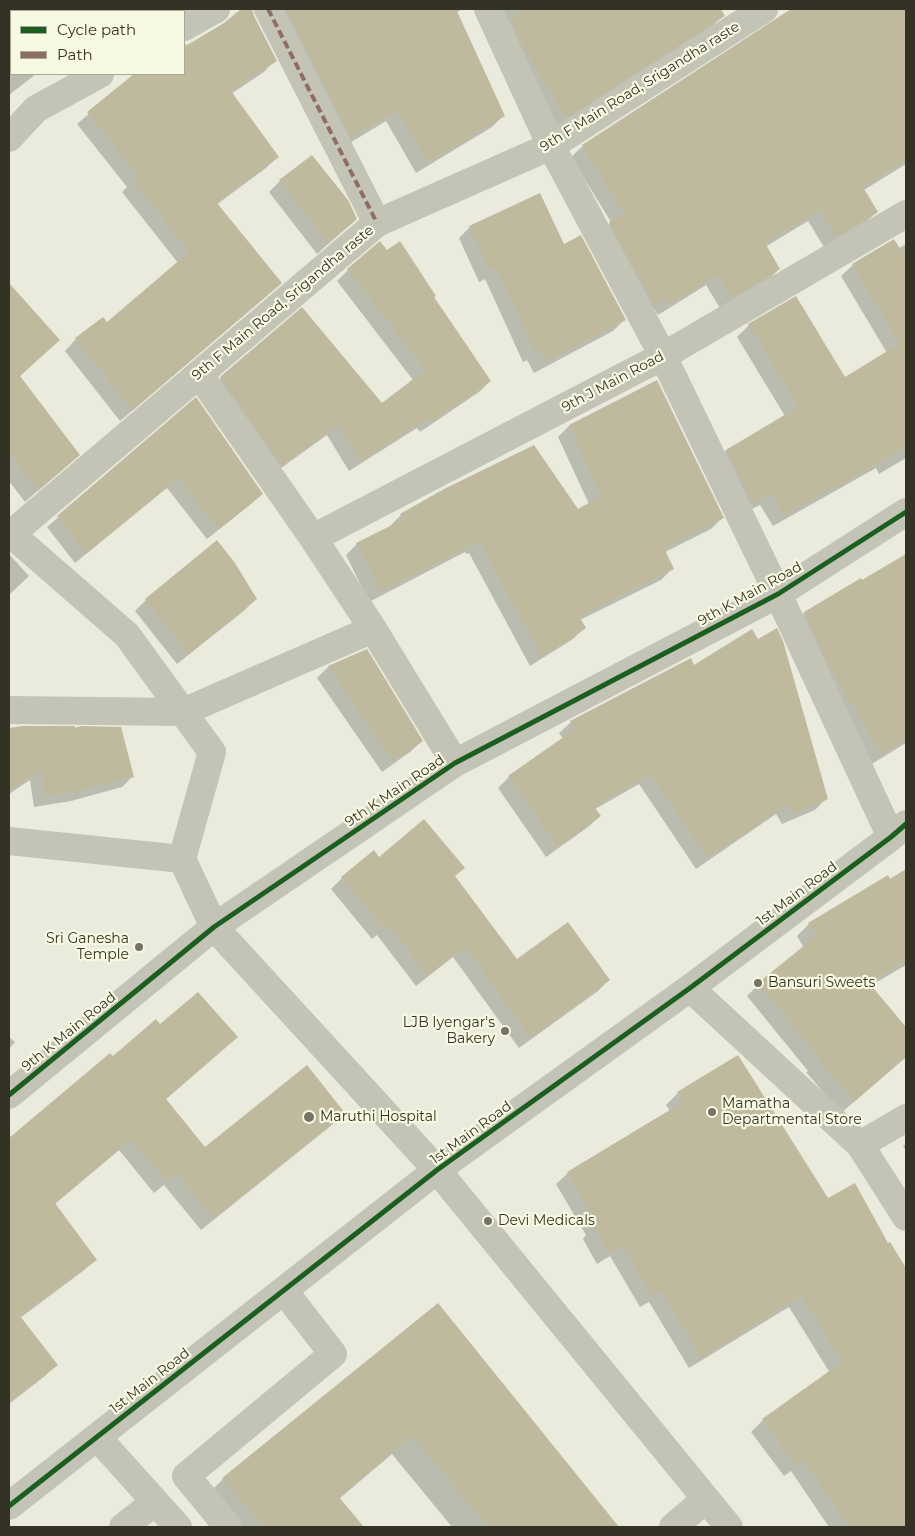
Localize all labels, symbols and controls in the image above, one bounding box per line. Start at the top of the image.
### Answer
legend [10,10,185,75]
street label: 9th F Main Road, Srigandha raste [537,18,743,156]
text: Cycle path [57,20,136,39]
text: Path [57,45,93,64]
street label: 9th F Main Road, Srigandha raste [189,222,377,384]
street label: 9th J Main Road [559,348,667,416]
street label: 9th K Main Road [695,558,805,630]
street label: 9th K Main Road [342,752,448,830]
street label: 1st Main Road [753,858,841,930]
place label: Sri Ganesha Temple [46,931,129,964]
marker: Sri Ganesha Temple [133,941,145,953]
place label: Bansuri Sweets [768,975,875,991]
marker: Bansuri Sweets [752,977,764,989]
street label: 9th K Main Road [19,989,119,1075]
place label: LJB Iyengar's Bakery [403,1015,495,1048]
marker: LJB Iyengar's Bakery [499,1025,511,1037]
place label: Mamatha Departmental Store [722,1096,862,1128]
street label: 1st Main Road [427,1098,515,1168]
marker: Mamatha Departmental Store [706,1106,718,1118]
place label: Maruthi Hospital [320,1109,437,1125]
marker: Maruthi Hospital [302,1110,316,1124]
place label: Devi Medicals [498,1213,595,1229]
marker: Devi Medicals [482,1215,494,1227]
street label: 1st Main Road [107,1345,193,1417]

